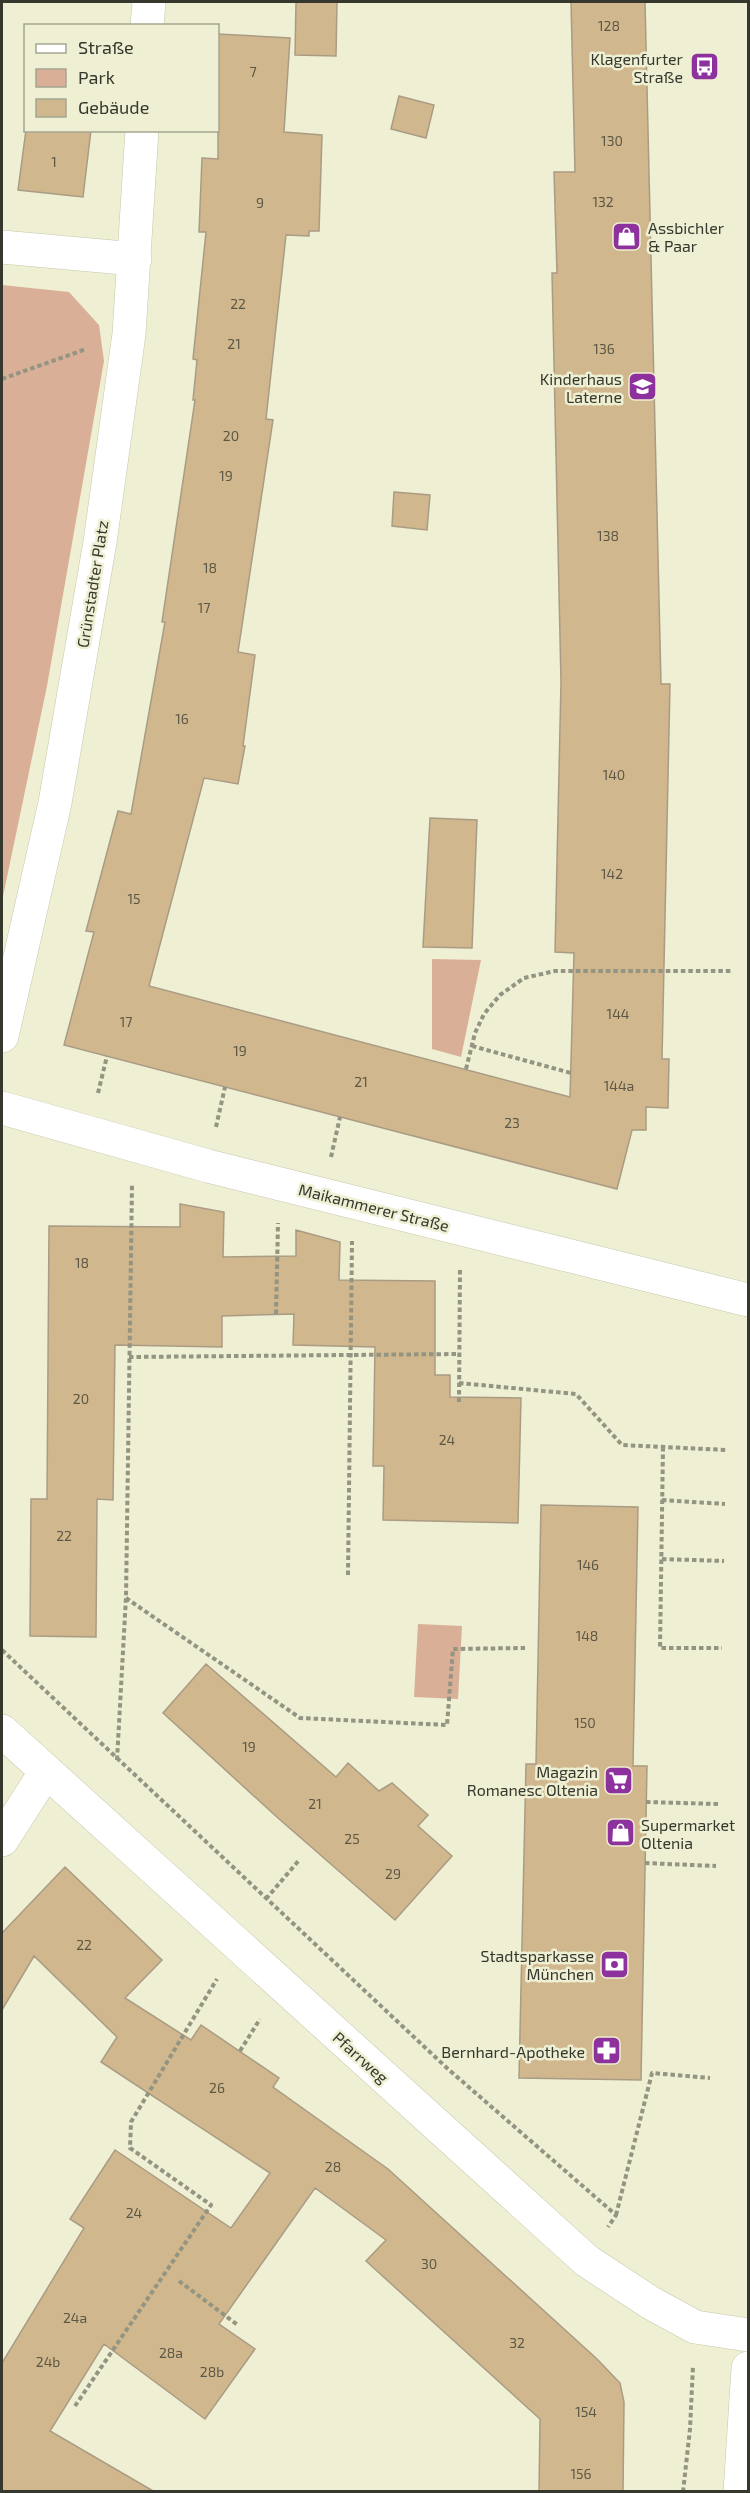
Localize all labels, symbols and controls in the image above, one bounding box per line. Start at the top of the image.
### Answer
house number: 128 [598,17,620,34]
legend [24,24,219,132]
text: Straße [78,36,134,58]
place label: Klagenfurter Straße [591,49,684,86]
bus stop icon: Klagenfurter Straße [688,51,720,83]
house number: 7 [249,63,257,80]
text: Park [78,66,115,88]
text: Gebäude [78,96,149,118]
house number: 130 [601,132,623,149]
house number: 1 [51,153,57,170]
house number: 132 [592,193,614,210]
house number: 9 [256,194,264,211]
place label: Assbichler & Paar [648,218,725,255]
shop icon: Assbichler & Paar [611,220,643,252]
house number: 22 [230,295,246,312]
house number: 21 [227,335,241,352]
house number: 136 [593,340,615,357]
place label: Kinderhaus Laterne [540,369,622,406]
school or university icon: Kinderhaus Laterne [627,371,659,403]
house number: 20 [223,427,239,444]
house number: 19 [219,467,233,484]
street label: Grünstadter Platz [73,519,111,649]
house number: 138 [597,527,619,544]
house number: 18 [203,559,217,576]
house number: 17 [198,599,210,616]
house number: 16 [175,710,189,727]
house number: 140 [603,766,625,783]
house number: 142 [601,865,623,882]
house number: 15 [127,890,141,907]
house number: 144 [607,1005,629,1022]
house number: 17 [120,1013,132,1030]
house number: 19 [233,1042,247,1059]
house number: 21 [354,1073,368,1090]
house number: 144a [604,1077,634,1094]
house number: 23 [504,1114,520,1131]
street label: Maikammerer Straße [297,1179,451,1235]
house number: 18 [75,1254,89,1271]
house number: 20 [73,1390,89,1407]
house number: 24 [439,1431,455,1448]
house number: 22 [56,1527,72,1544]
house number: 146 [577,1556,599,1573]
house number: 148 [576,1627,598,1644]
house number: 150 [574,1714,596,1731]
house number: 19 [242,1738,256,1755]
place label: Magazin Romanesc Oltenia [467,1762,598,1799]
supermarket icon: Magazin Romanesc Oltenia [603,1764,635,1796]
house number: 21 [308,1795,322,1812]
place label: Supermarket Oltenia [641,1815,735,1852]
shop icon: Supermarket Oltenia [604,1817,636,1849]
house number: 25 [344,1830,360,1847]
house number: 29 [385,1865,401,1882]
house number: 22 [76,1936,92,1953]
place label: Stadtsparkasse München [481,1946,594,1983]
bank icon: Stadtsparkasse München [599,1948,631,1980]
street label: Pfarrweg [329,2027,393,2087]
pharmacy icon: Bernhard-Apotheke [590,2035,622,2067]
place label: Bernhard-Apotheke [441,2042,585,2061]
house number: 26 [209,2079,225,2096]
house number: 28 [325,2158,341,2175]
house number: 24 [126,2204,142,2221]
house number: 30 [421,2255,437,2272]
house number: 24a [63,2309,87,2326]
house number: 32 [509,2334,525,2351]
house number: 28a [159,2344,183,2361]
house number: 24b [36,2353,60,2370]
house number: 28b [200,2363,224,2380]
house number: 154 [575,2403,597,2420]
house number: 156 [570,2465,592,2482]

